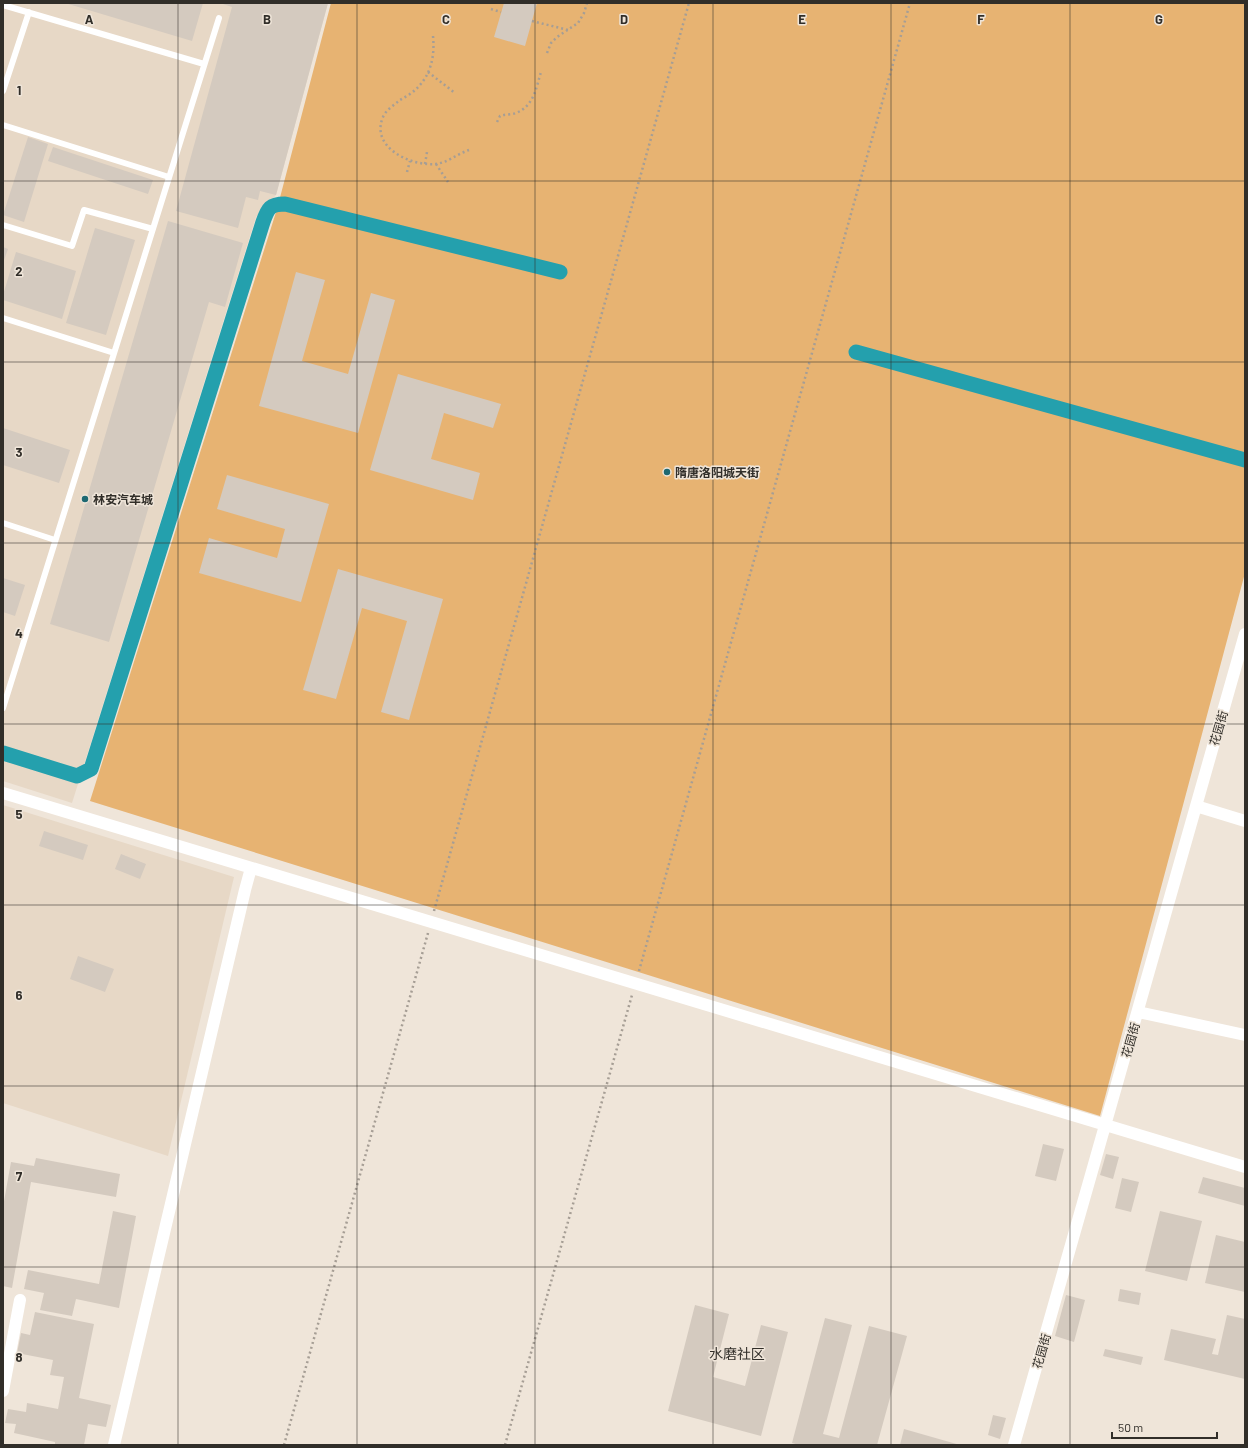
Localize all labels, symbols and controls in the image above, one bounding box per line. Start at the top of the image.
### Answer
text: A [85,11,94,27]
text: B [263,11,271,27]
text: C [442,11,450,27]
text: D [620,11,628,27]
text: E [798,11,806,27]
text: F [977,11,985,27]
text: G [1155,11,1163,27]
text: 1 [17,82,21,98]
text: 2 [15,263,23,279]
text: 3 [15,444,23,460]
place label: 隋唐洛阳城天街 [675,465,759,479]
marker: 隋唐洛阳城天街 [662,467,672,477]
place label: 林安汽车城 [93,492,153,506]
marker: 林安汽车城 [80,494,90,504]
text: 4 [15,625,23,641]
street label: 花园街 [1206,709,1230,747]
text: 5 [15,806,23,822]
text: 6 [16,987,23,1003]
street label: 花园街 [1118,1021,1142,1059]
text: 7 [16,1168,23,1184]
street label: 花园街 [1029,1332,1053,1370]
district label: 水磨社区 [709,1345,765,1362]
text: 8 [15,1349,23,1365]
scale bar [1112,1414,1217,1440]
text: 50 m [1118,1420,1143,1434]

